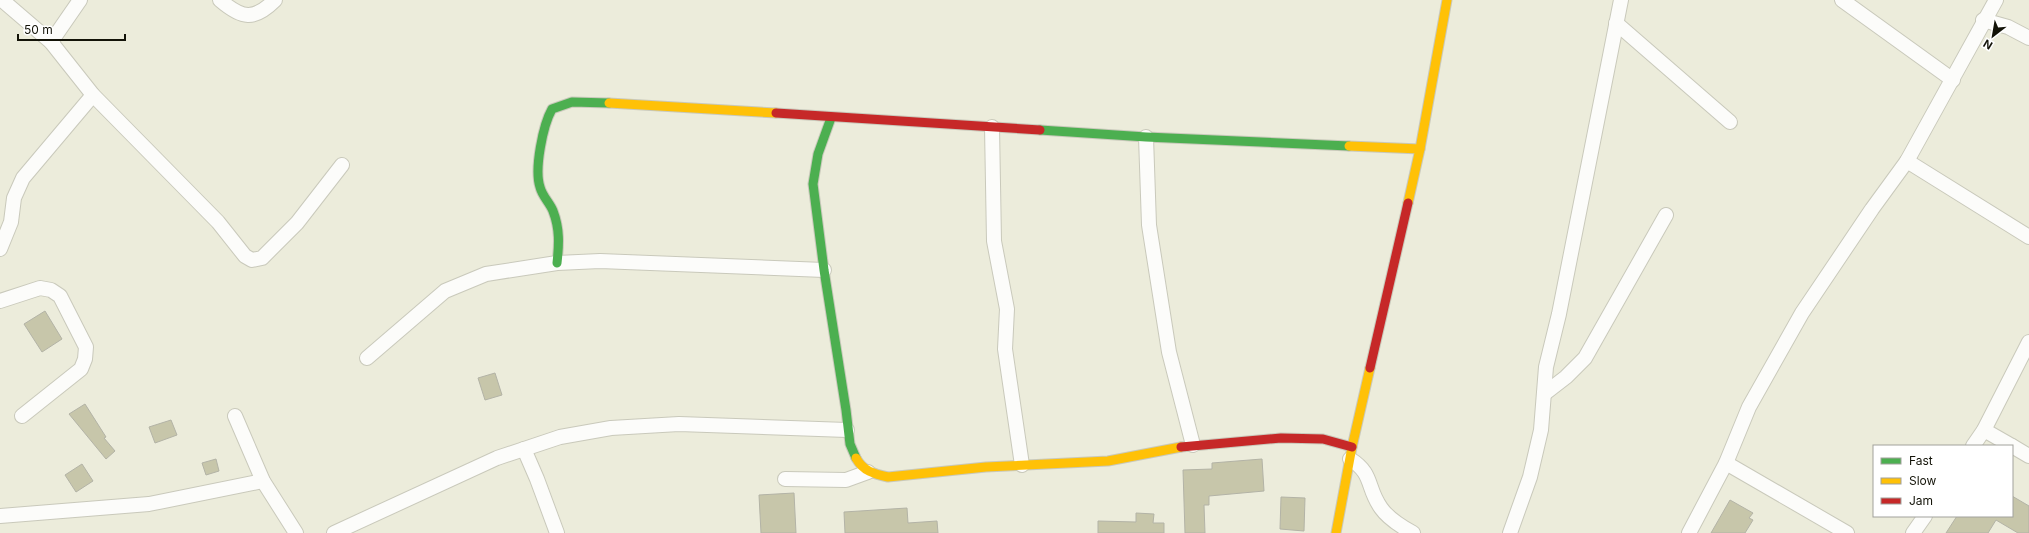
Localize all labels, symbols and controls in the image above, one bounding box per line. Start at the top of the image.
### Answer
scale bar [18,16,125,42]
north arrow [1973,16,2013,56]
text: 50 m [24,22,53,37]
text: N [1981,36,1995,53]
legend [1873,445,2013,517]
text: Fast [1909,453,1933,468]
text: Slow [1909,473,1937,488]
text: Jam [1909,493,1933,508]

